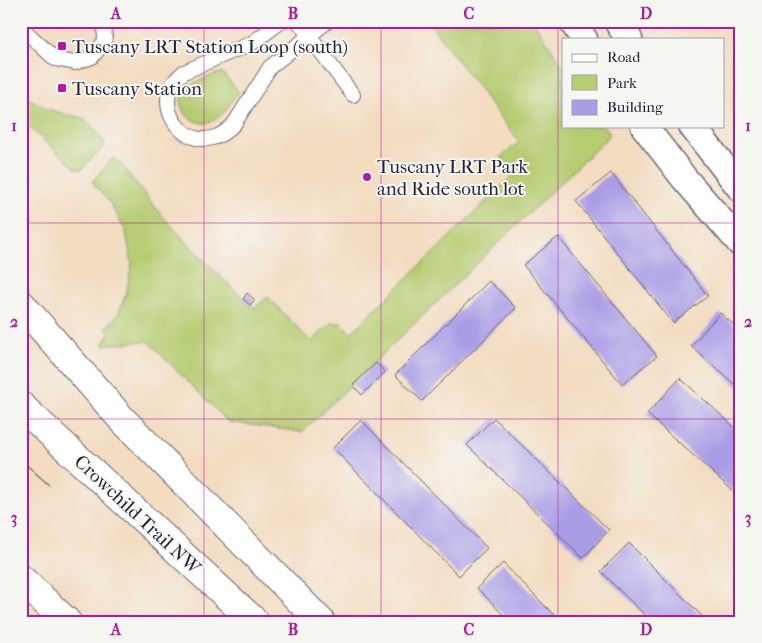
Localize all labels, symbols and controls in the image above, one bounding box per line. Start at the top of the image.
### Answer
text: A [110,4,122,23]
text: B [288,4,298,23]
text: C [464,4,475,23]
text: D [640,4,652,23]
place label: Tuscany LRT Station Loop (south) [72,36,348,58]
legend [562,38,724,128]
marker: Tuscany LRT Station Loop (south) [56,40,68,52]
text: Road [607,48,641,66]
text: Park [607,74,637,92]
place label: Tuscany Station [72,78,202,100]
marker: Tuscany Station [56,82,68,94]
text: Building [607,98,664,116]
text: 1 [11,116,17,135]
text: 1 [745,116,751,135]
place label: Tuscany LRT Park and Ride south lot [377,156,528,200]
marker: Tuscany LRT Park and Ride south lot [361,171,373,183]
text: 2 [10,312,18,331]
text: 2 [744,312,752,331]
street label: Crowchild Trail NW [70,451,206,580]
text: 3 [11,508,17,528]
text: 3 [745,508,751,528]
text: A [110,620,122,639]
text: B [288,620,298,639]
text: C [464,620,475,639]
text: D [640,620,652,639]

